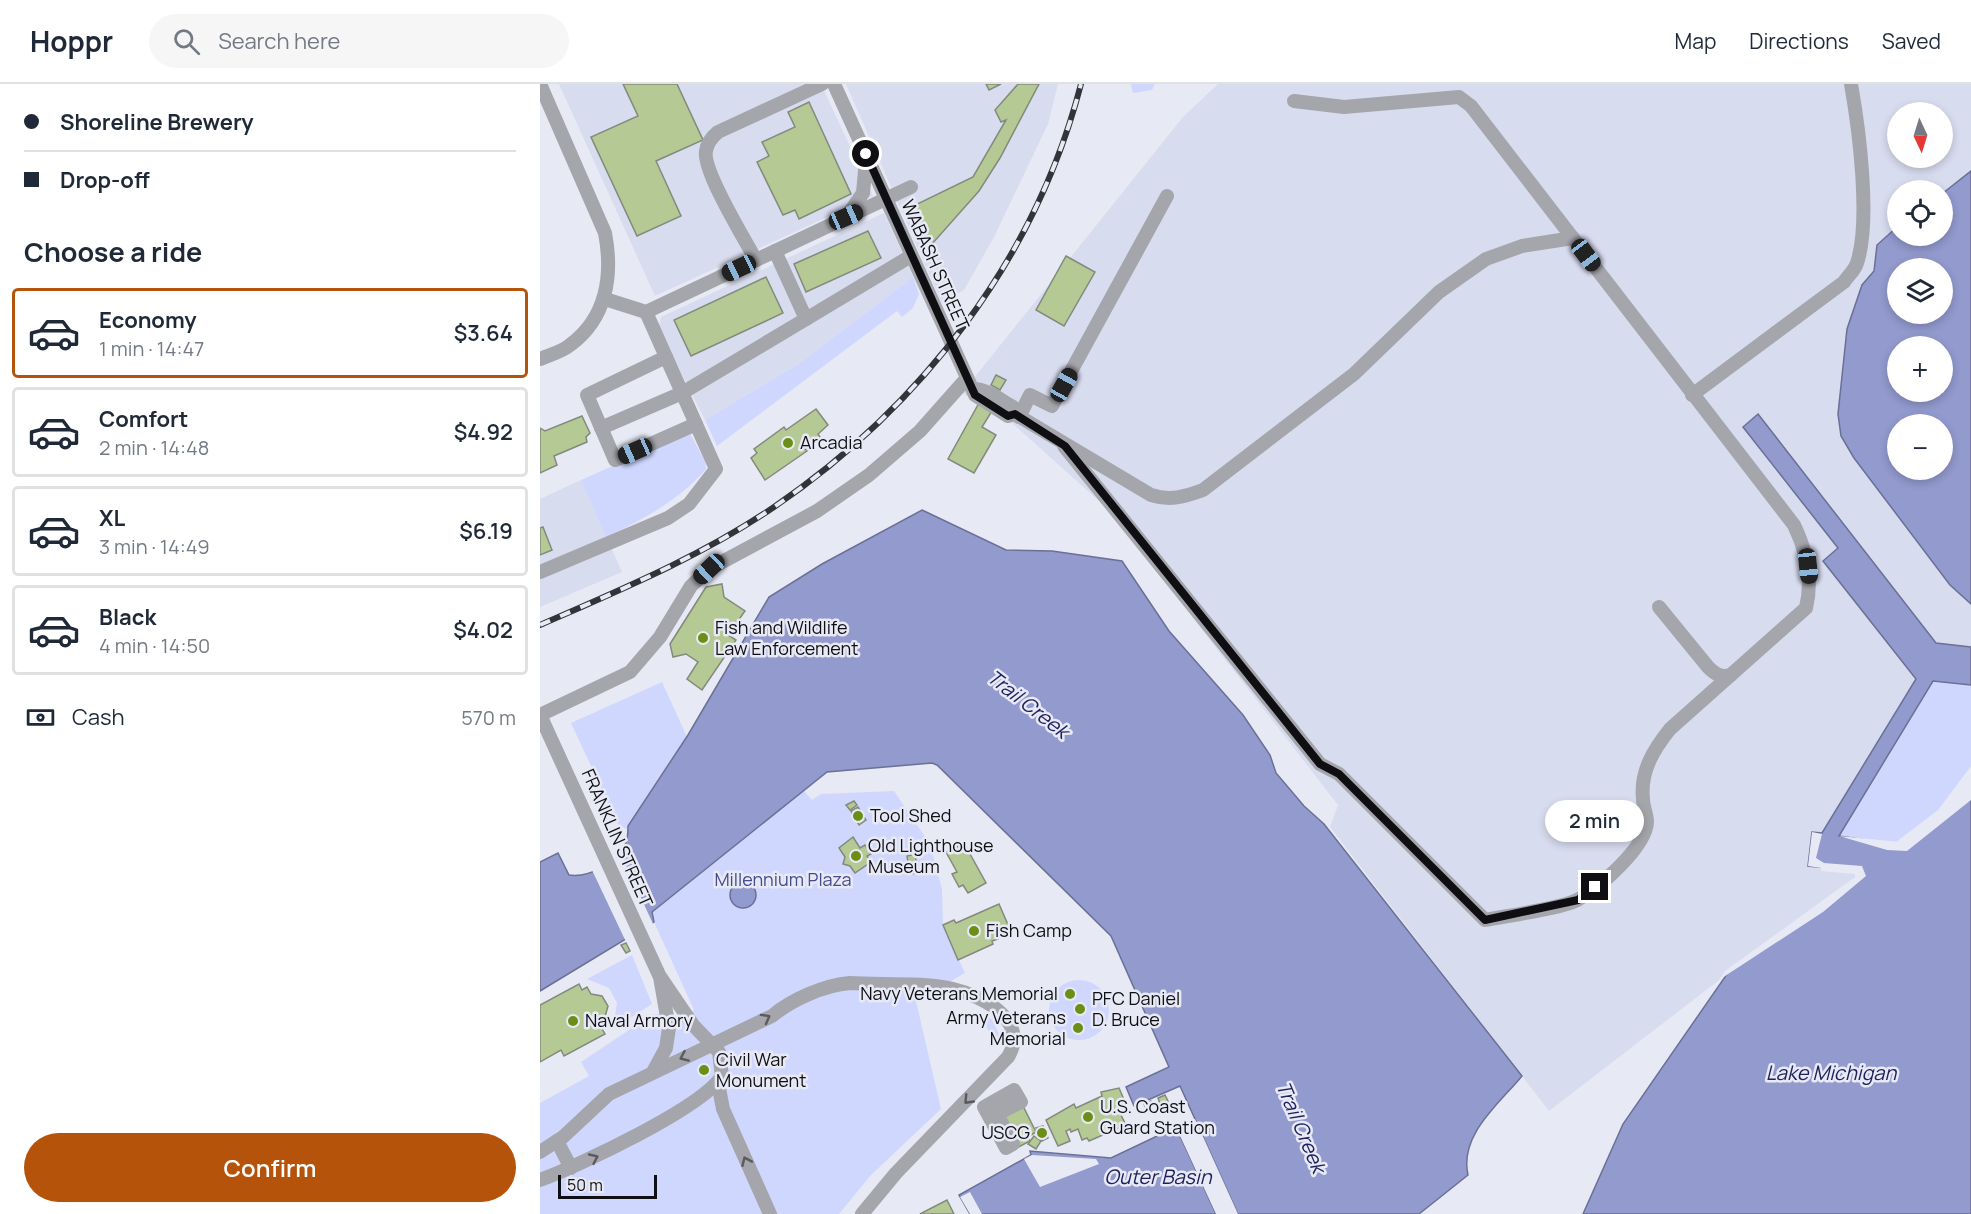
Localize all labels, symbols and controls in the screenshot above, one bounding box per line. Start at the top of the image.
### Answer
search box [149,14,569,68]
text: Hoppr [30,22,113,60]
icon: search [170,25,203,58]
text: Search here [218,26,340,56]
text: Map [1675,27,1716,55]
text: Directions [1749,27,1849,55]
text: Saved [1882,27,1941,55]
north arrow [1887,102,1953,168]
map controls [1887,102,1953,480]
text: Shoreline Brewery [60,107,254,137]
route start [852,140,879,167]
text: Drop-off [60,165,150,195]
button: locate [1887,180,1953,246]
street label: WABASH STREET [896,196,976,334]
car [826,201,866,233]
text: Choose a ride [24,233,202,270]
car [1568,235,1604,275]
car [719,252,759,284]
button: layers [1887,258,1953,324]
text: Economy [99,305,197,335]
icon: car [27,306,81,360]
text: $3.64 [454,318,513,348]
text: 1 min · 14:47 [99,335,204,362]
button: + [1887,336,1953,402]
car [1047,365,1081,405]
text: Comfort [99,404,188,434]
icon: car [27,405,81,459]
button: − [1887,414,1953,480]
text: $4.92 [454,417,513,447]
place label: Arcadia [800,430,862,454]
text: 2 min · 14:48 [99,434,209,461]
car [615,435,655,467]
marker: Arcadia [781,436,795,450]
text: XL [99,503,125,533]
icon: car [27,504,81,558]
text: $6.19 [459,516,513,546]
text: 3 min · 14:49 [99,533,210,560]
car [1797,547,1819,585]
car [690,550,728,588]
text: Black [99,602,156,632]
icon: car [27,603,81,657]
text: $4.02 [453,615,513,645]
place label: Fish and Wildlife Law Enforcement [715,615,858,660]
marker: Fish and Wildlife Law Enforcement [696,631,710,645]
text: 4 min · 14:50 [99,632,210,659]
water label: Trail Creek [982,663,1077,746]
icon: cash [24,701,57,734]
text: Cash [72,702,125,732]
text: 570 m [461,704,516,731]
street label: FRANKLIN STREET [577,765,659,911]
callout: 2 min [1546,800,1644,842]
place label: Tool Shed [870,803,951,827]
text: 2 min [1569,807,1620,834]
marker: Tool Shed [851,809,865,823]
place label: Old Lighthouse Museum [868,833,993,878]
marker: Old Lighthouse Museum [849,849,863,863]
park label: Millennium Plaza [714,867,852,891]
route end [1581,873,1608,900]
place label: Fish Camp [986,918,1072,942]
marker: Fish Camp [967,924,981,938]
place label: Navy Veterans Memorial [860,981,1058,1005]
place label: PFC Daniel D. Bruce [1092,986,1180,1031]
marker: Navy Veterans Memorial [1063,987,1077,1001]
marker: PFC Daniel D. Bruce [1073,1002,1087,1016]
place label: Army Veterans Memorial [946,1005,1066,1050]
place label: Naval Armory [585,1008,693,1032]
marker: Naval Armory [566,1014,580,1028]
one-way arrow [760,1014,770,1025]
marker: Army Veterans Memorial [1071,1021,1085,1035]
place label: Civil War Monument [716,1047,807,1092]
one-way arrow [679,1050,690,1062]
water label: Lake Michigan [1766,1059,1897,1086]
marker: Civil War Monument [697,1063,711,1077]
water label: Trail Creek [1270,1077,1334,1179]
one-way arrow [965,1092,976,1103]
place label: U.S. Coast Guard Station [1100,1094,1215,1139]
marker: U.S. Coast Guard Station [1081,1110,1095,1124]
place label: USCG [981,1120,1030,1144]
marker: USCG [1035,1126,1049,1140]
button: Confirm [24,1133,516,1202]
one-way arrow [588,1153,599,1165]
one-way arrow [742,1156,754,1167]
water label: Outer Basin [1104,1163,1213,1190]
scale bar [558,1172,657,1200]
text: 50 m [567,1174,603,1196]

